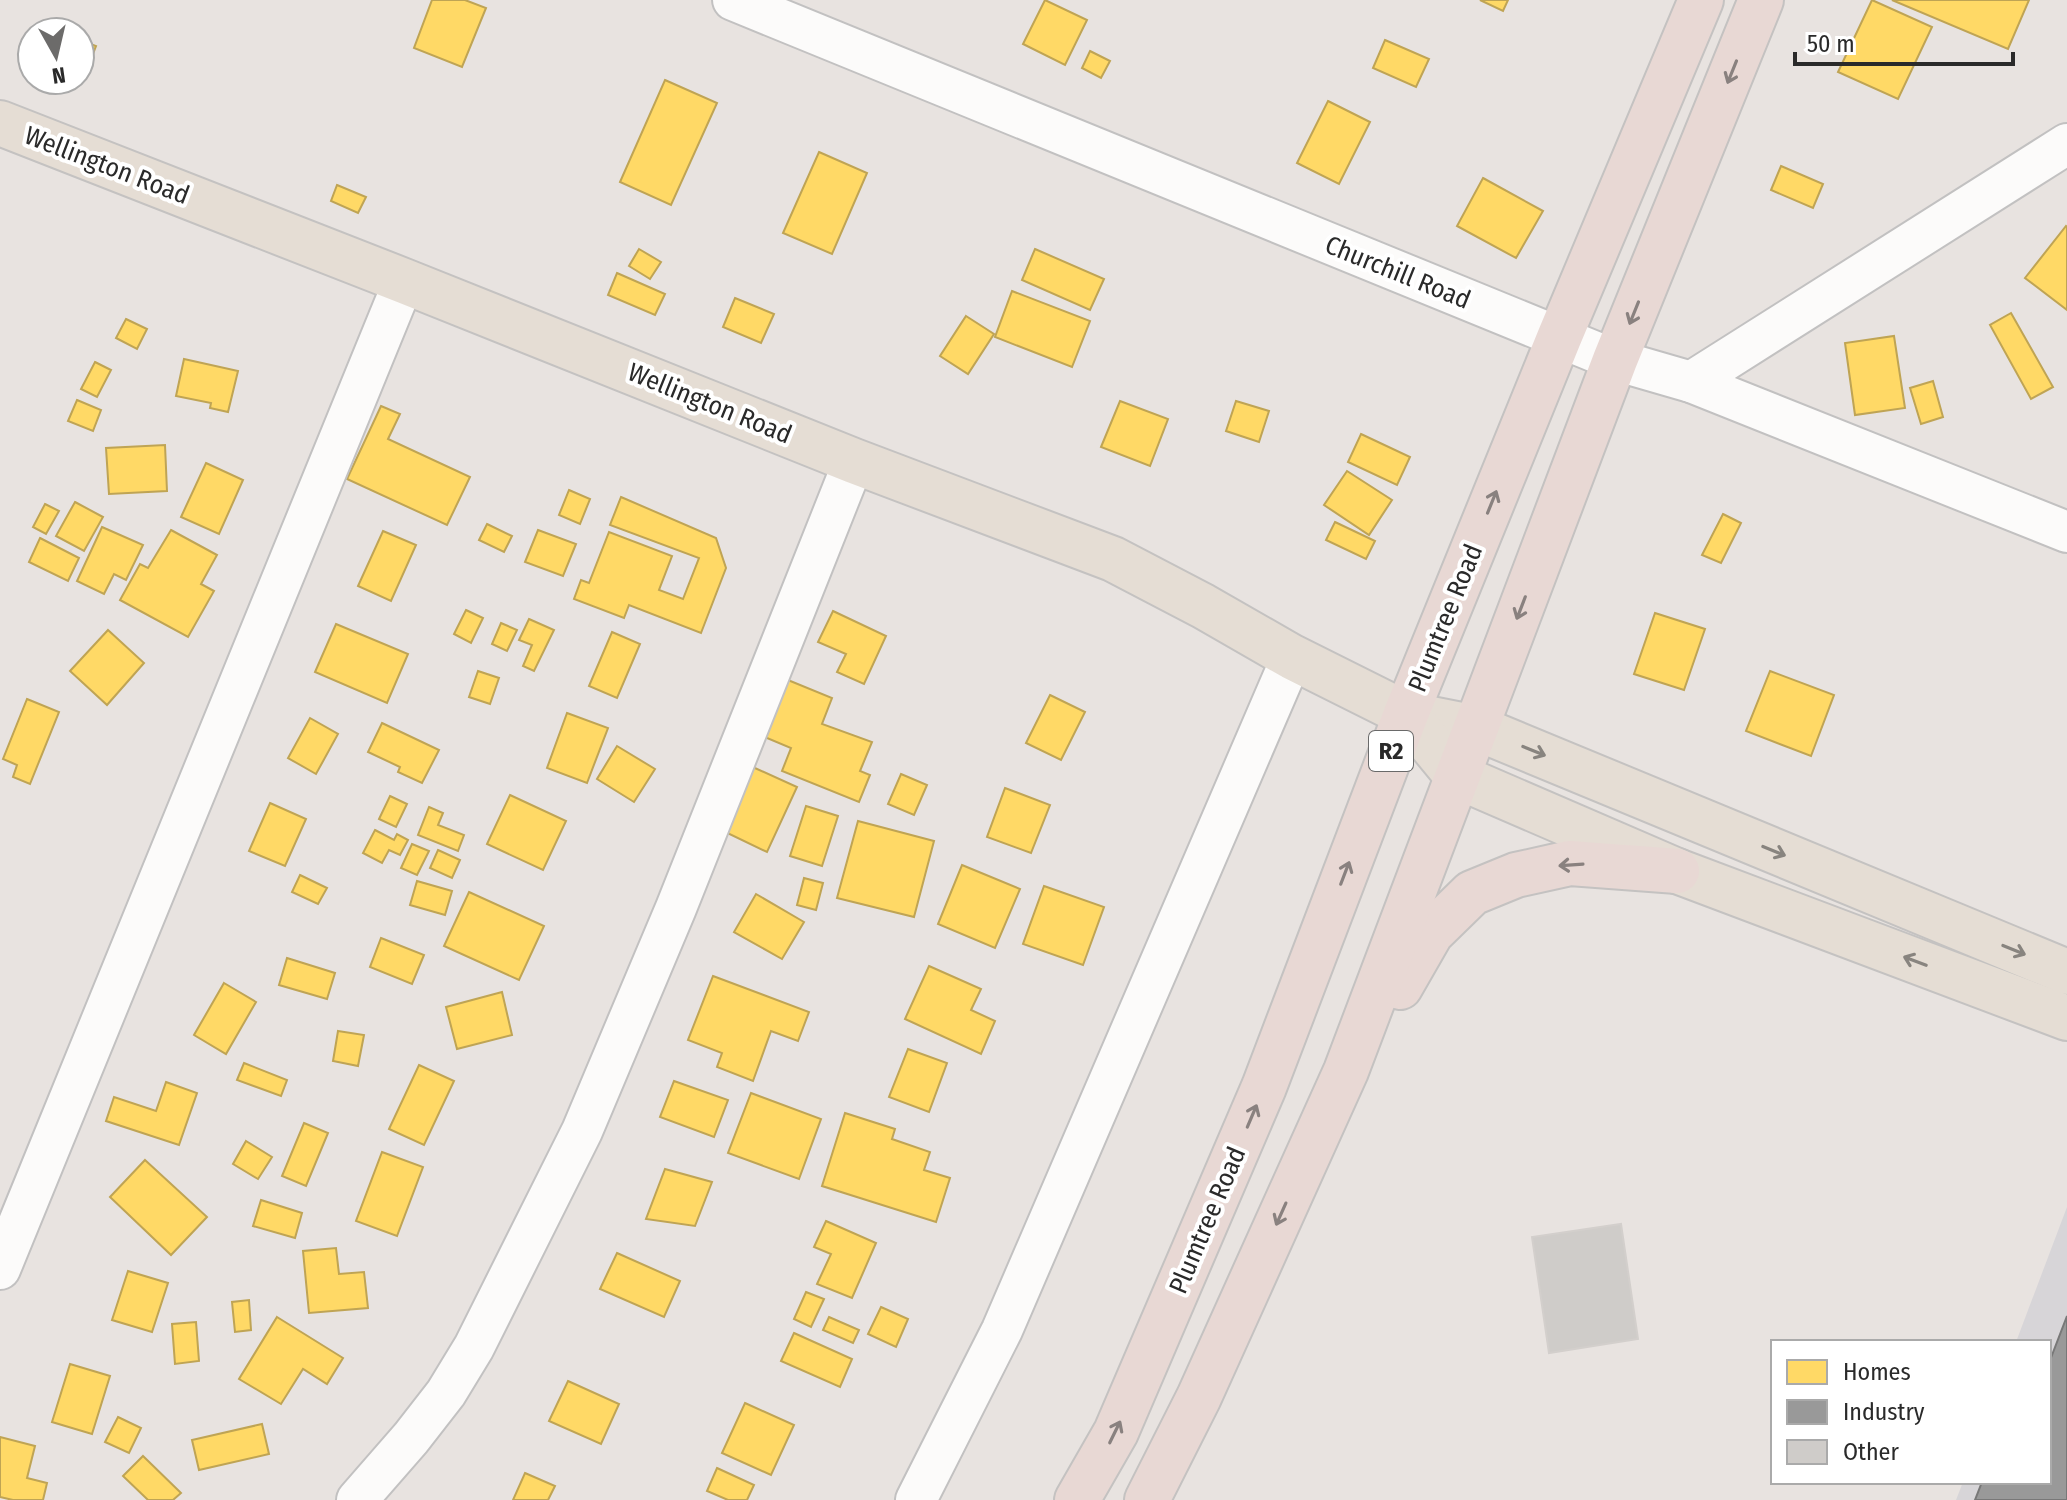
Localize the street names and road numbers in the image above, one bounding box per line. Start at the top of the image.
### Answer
street label: Wellington Road [20,120,193,211]
street label: Churchill Road [1321,229,1475,316]
street label: Wellington Road [623,357,796,450]
street label: Plumtree Road [1402,540,1489,696]
road number: R2 [1369,731,1413,771]
street label: Plumtree Road [1163,1142,1252,1298]

